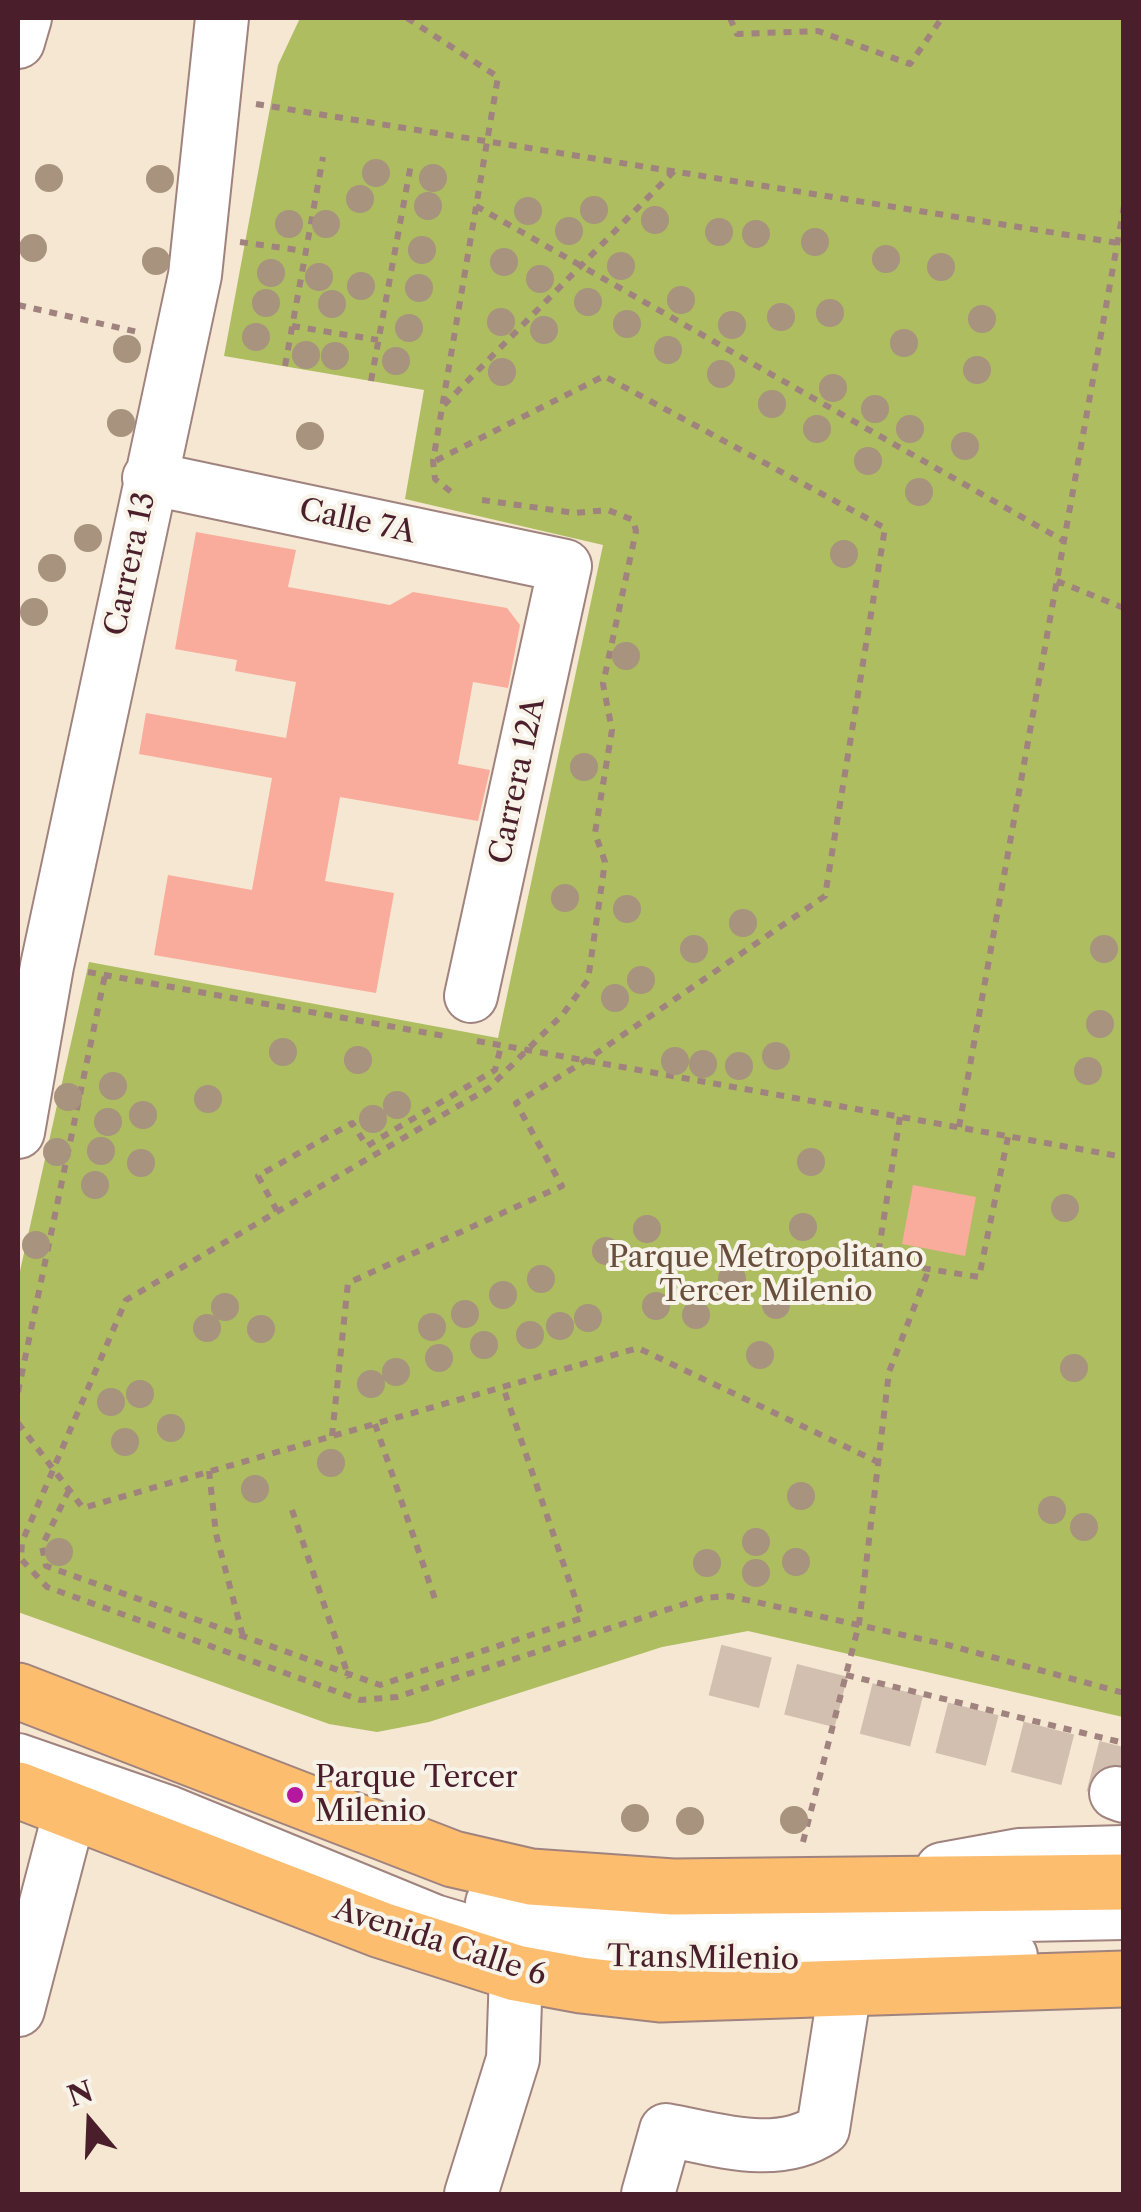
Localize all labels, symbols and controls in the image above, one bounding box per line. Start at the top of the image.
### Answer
street label: Carrera 13 [98,489,164,639]
street label: Calle 7A [296,492,418,552]
street label: Carrera 12A [483,695,553,867]
park label: Parque Metropolitano Tercer Milenio [608,1240,924,1310]
place label: Parque Tercer Milenio [315,1760,518,1830]
marker: Parque Tercer Milenio [284,1784,306,1806]
street label: Avenida Calle 6 [329,1892,551,1994]
street label: TransMilenio [607,1939,799,1979]
north arrow [40,2072,140,2172]
text: N [63,2074,97,2114]

